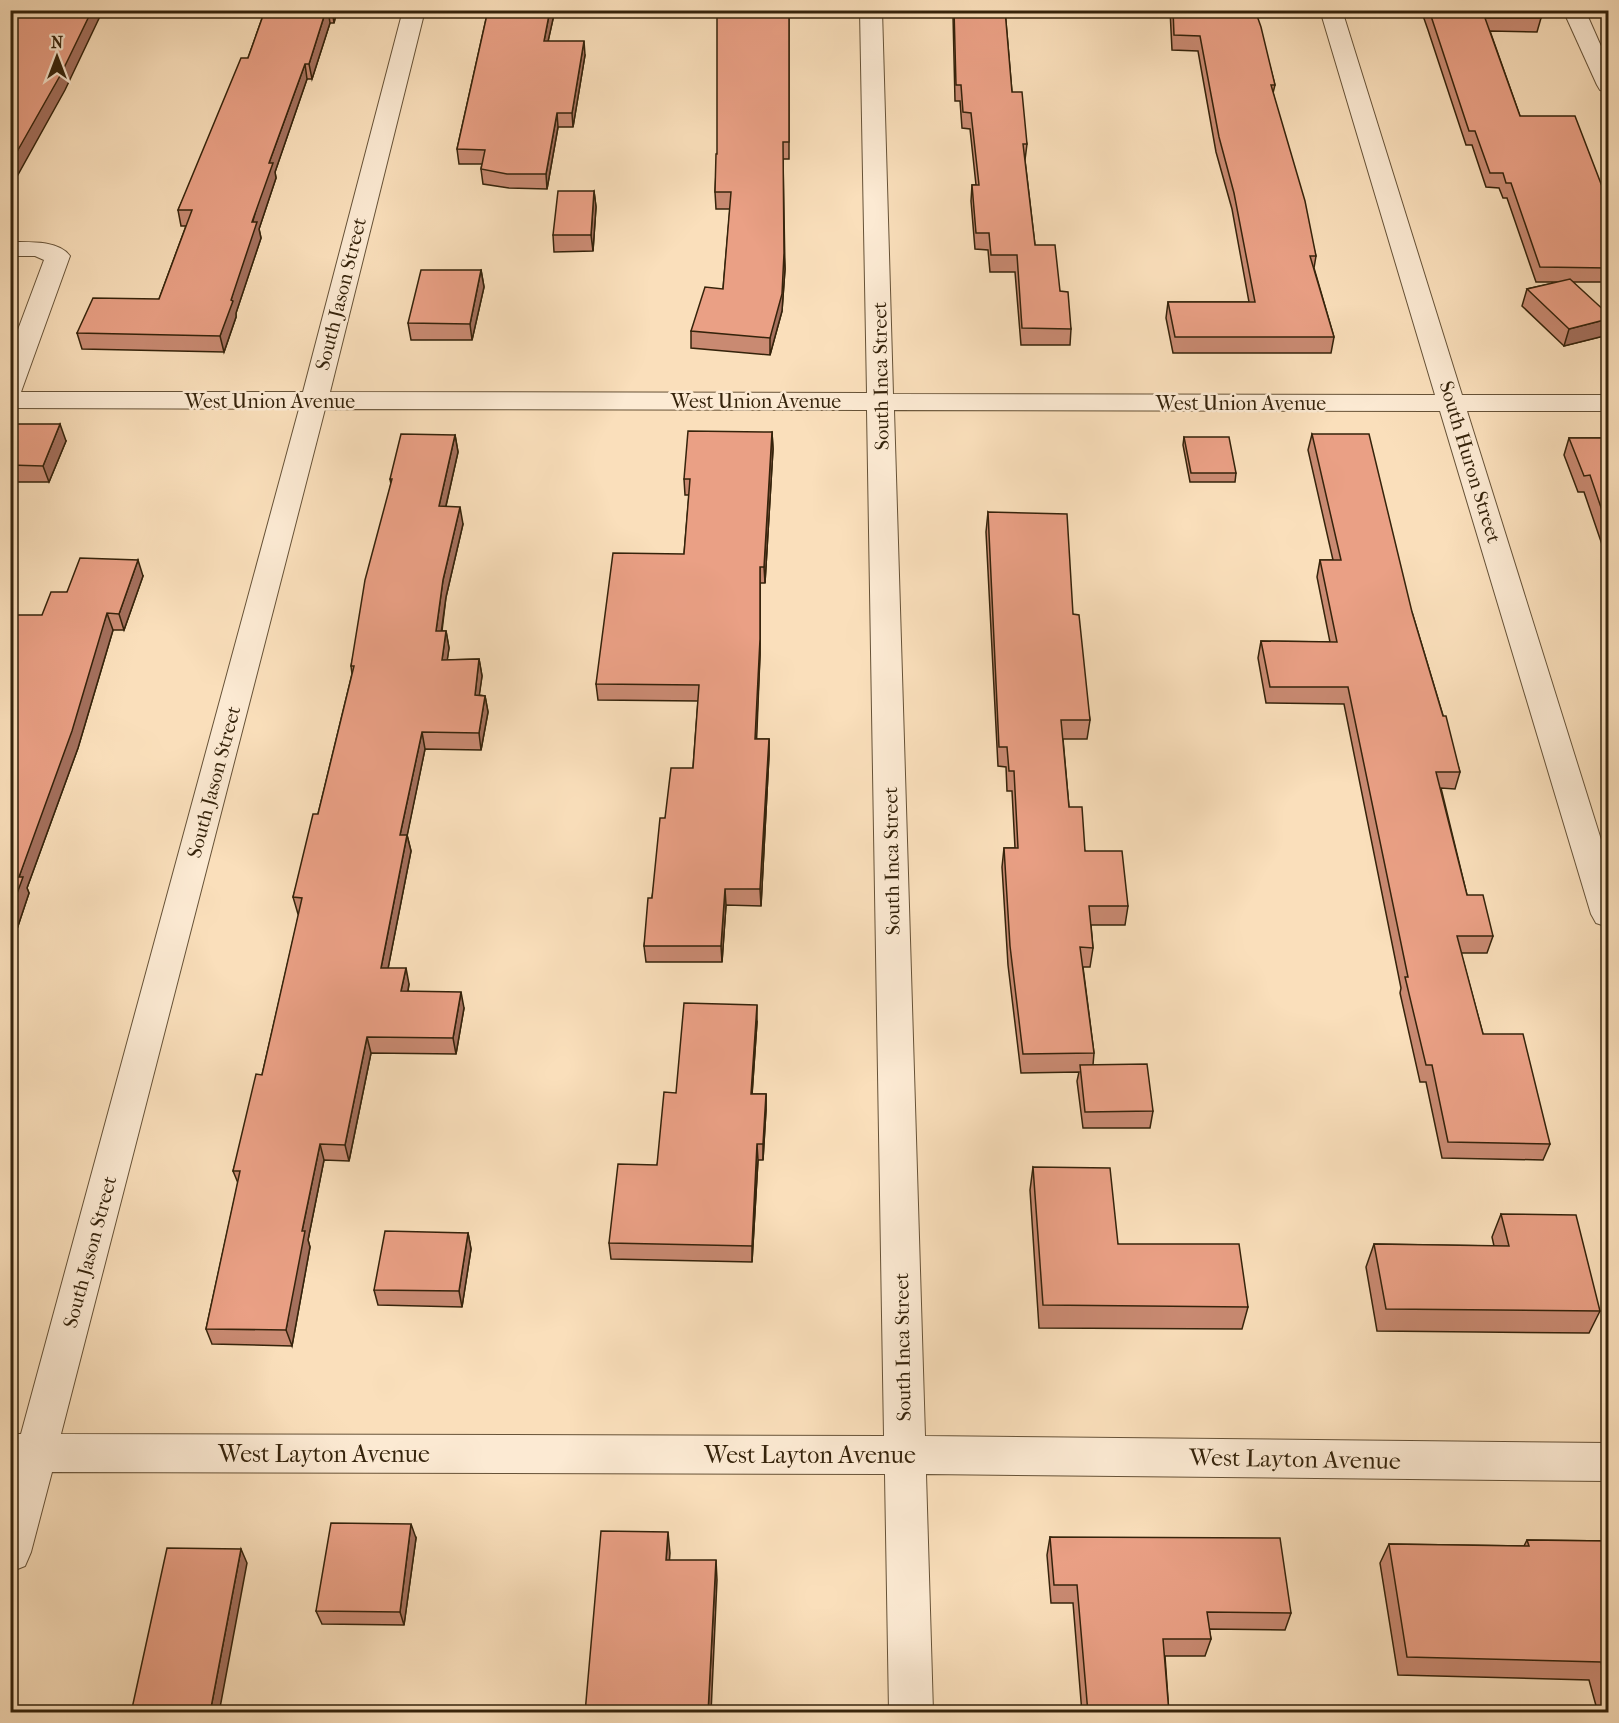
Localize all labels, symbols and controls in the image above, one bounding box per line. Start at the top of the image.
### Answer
north arrow [27,27,87,87]
text: N [51,33,64,52]
street label: South Jason Street [311,215,371,373]
street label: South Inca Street [868,301,894,451]
street label: South Huron Street [1434,378,1506,546]
street label: West Union Avenue [184,390,355,413]
street label: West Union Avenue [670,390,841,413]
street label: West Union Avenue [1155,392,1326,415]
street label: South Jason Street [183,703,245,861]
street label: South Inca Street [879,786,905,936]
street label: South Jason Street [59,1173,121,1331]
street label: South Inca Street [890,1272,916,1422]
street label: West Layton Avenue [217,1440,430,1468]
street label: West Layton Avenue [703,1441,916,1469]
street label: West Layton Avenue [1188,1443,1401,1475]

